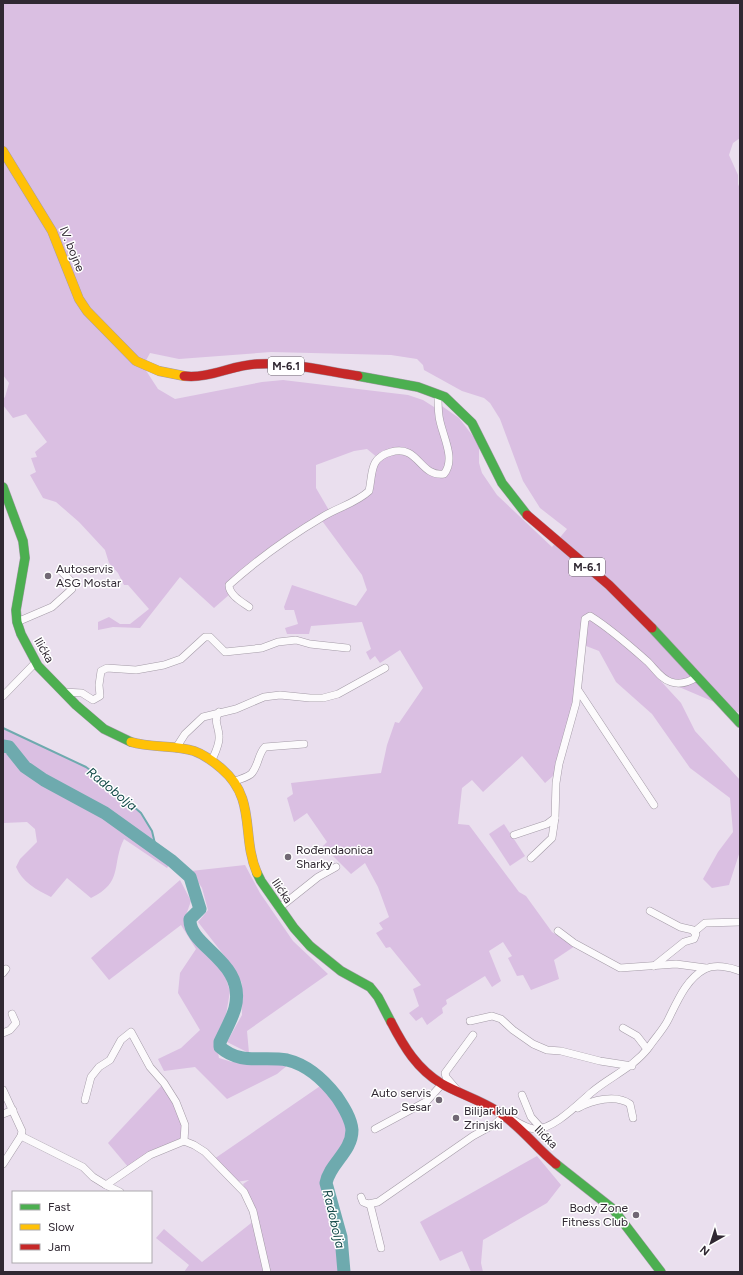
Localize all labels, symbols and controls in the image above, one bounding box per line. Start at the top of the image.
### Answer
street label: IV. bojne [57,224,88,274]
road number: M-6.1 [268,357,304,375]
road number: M-6.1 [569,558,605,576]
place label: Autoservis ASG Mostar [56,562,121,590]
marker: Autoservis ASG Mostar [43,571,53,581]
street label: Ilićka [31,635,57,665]
water label: Radobolja [84,764,140,814]
place label: Rođendaonica Sharky [296,843,373,871]
marker: Rođendaonica Sharky [283,852,293,862]
street label: Ilićka [269,876,295,906]
place label: Auto servis Sesar [371,1086,431,1114]
marker: Auto servis Sesar [434,1095,444,1105]
place label: Bilijar klub Zrinjski [464,1104,518,1132]
marker: Bilijar klub Zrinjski [451,1113,461,1123]
street label: Ilićka [532,1123,560,1151]
water label: Radobolja [320,1188,348,1250]
legend [12,1191,152,1263]
text: Fast [48,1200,71,1214]
place label: Body Zone Fitness Club [562,1201,628,1229]
marker: Body Zone Fitness Club [631,1210,641,1220]
text: Slow [48,1220,75,1234]
north arrow [691,1223,731,1263]
text: Jam [48,1240,71,1254]
text: N [698,1243,712,1258]

